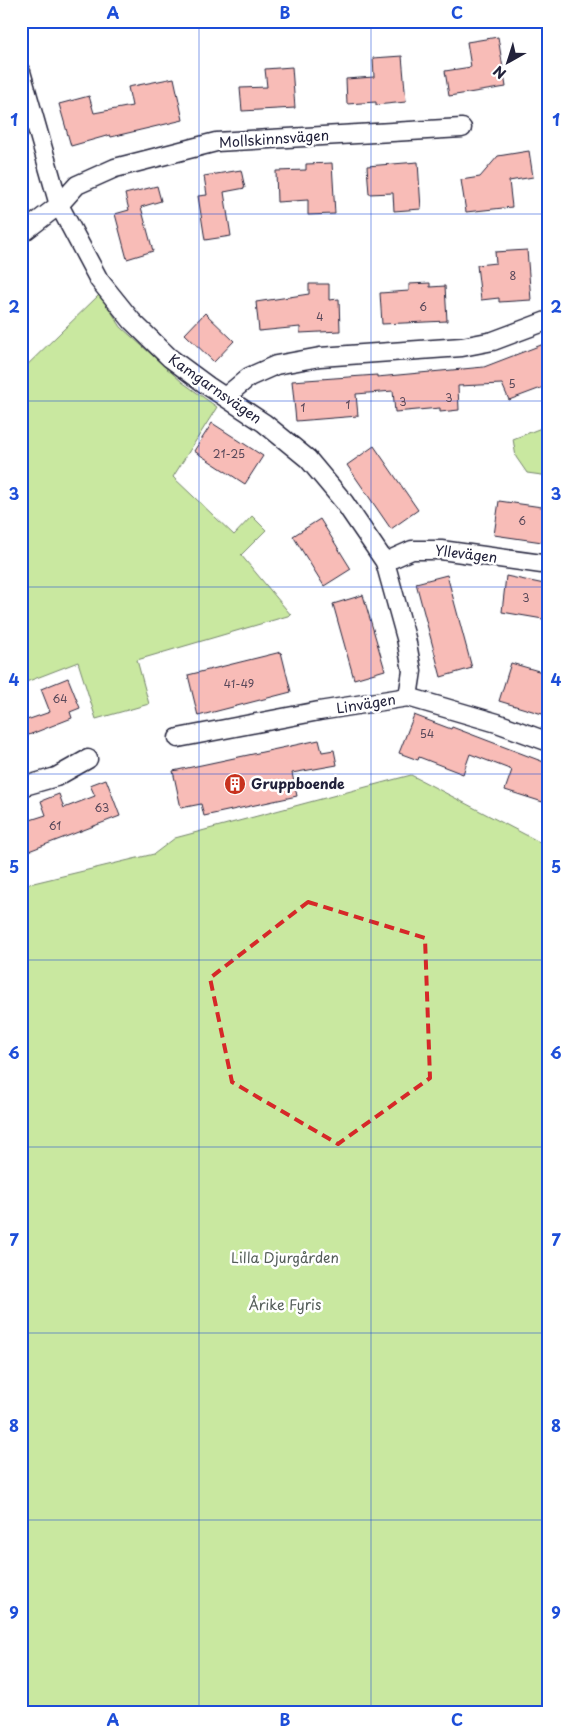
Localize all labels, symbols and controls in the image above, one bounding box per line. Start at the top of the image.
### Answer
text: A [107,0,120,24]
text: B [280,0,291,24]
text: C [451,0,463,24]
north arrow [482,38,532,88]
text: N [489,61,510,84]
text: 1 [10,107,18,131]
text: 1 [552,107,560,131]
street label: Mollskinnsvägen [218,124,330,153]
house number: 8 [510,267,517,284]
text: 2 [8,294,20,318]
text: 2 [550,294,562,318]
house number: 6 [419,298,427,315]
house number: 4 [316,308,324,325]
street label: Kamgarnsvägen [164,349,266,429]
house number: 5 [508,375,516,392]
house number: 3 [445,389,453,406]
house number: 3 [399,393,407,410]
house number: 1 [346,396,351,413]
house number: 1 [301,399,306,416]
house number: 21-25 [213,445,245,462]
text: 3 [9,481,19,505]
text: 3 [551,481,561,505]
house number: 6 [518,512,526,529]
street label: Yllevägen [434,539,499,568]
house number: 3 [522,589,530,606]
text: 4 [9,667,20,691]
text: 4 [551,667,562,691]
house number: 41-49 [224,675,254,692]
street label: Linvägen [335,688,397,719]
house number: 64 [53,690,67,707]
house number: 54 [420,725,434,742]
building icon: Gruppboende [223,772,247,796]
place label: Gruppboende [251,773,345,794]
house number: 63 [95,799,109,816]
house number: 61 [49,817,61,834]
text: 5 [9,854,19,878]
text: 5 [551,854,561,878]
text: 6 [8,1040,20,1064]
text: 6 [550,1040,562,1064]
text: 7 [9,1227,19,1251]
text: 7 [551,1227,561,1251]
park label: Lilla Djurgården [231,1247,339,1268]
park label: Årike Fyris [249,1294,321,1315]
text: 8 [9,1413,19,1437]
text: 8 [551,1413,561,1437]
text: 9 [9,1600,19,1624]
text: 9 [551,1600,561,1624]
text: A [107,1707,120,1731]
text: B [280,1707,291,1731]
text: C [451,1707,463,1731]

